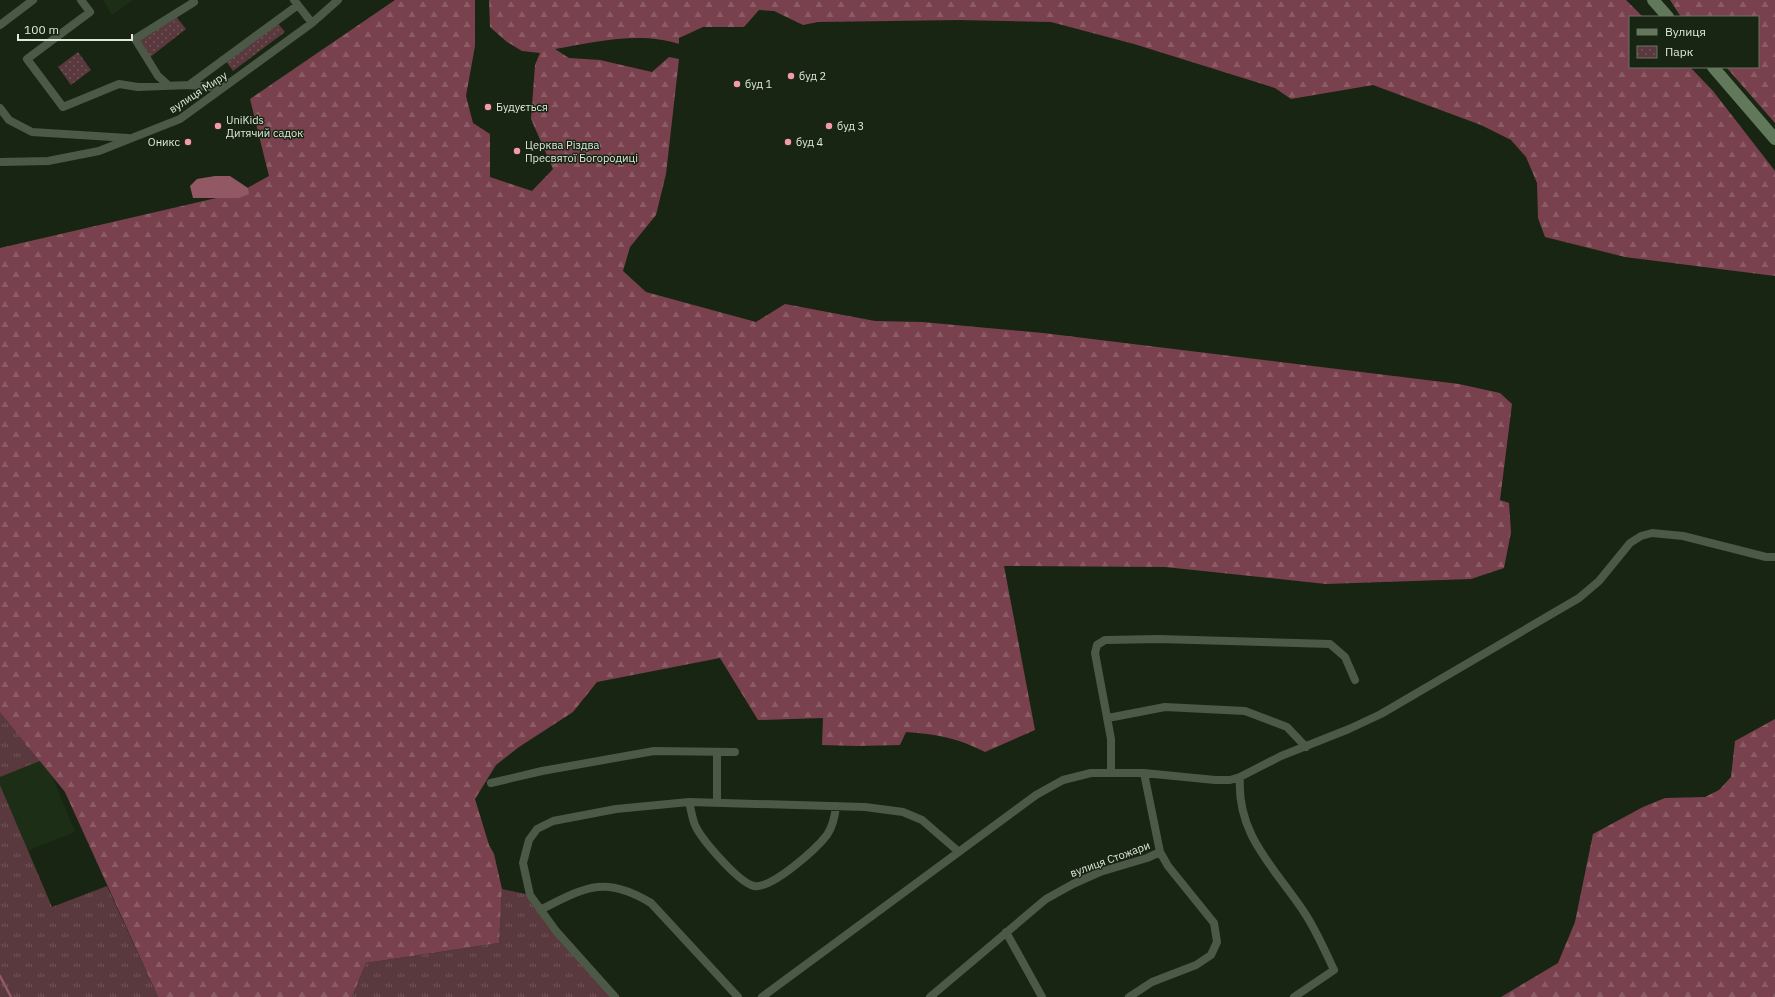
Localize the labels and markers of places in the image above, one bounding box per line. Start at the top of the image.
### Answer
place label: буд 2 [799,69,826,83]
marker: буд 2 [786,71,796,81]
place label: буд 1 [745,77,773,91]
marker: буд 1 [732,79,742,89]
place label: Будується [496,100,548,114]
marker: Будується [483,102,493,112]
place label: UniKids Дитячий садок [226,113,303,140]
place label: буд 3 [837,119,864,133]
marker: UniKids Дитячий садок [213,121,223,131]
marker: буд 3 [824,121,834,131]
place label: Оникс [148,135,180,149]
place label: буд 4 [796,135,824,149]
marker: Оникс [183,137,193,147]
marker: буд 4 [783,137,793,147]
place label: Церква Різдва Пресвятої Богородиці [525,138,638,165]
marker: Церква Різдва Пресвятої Богородиці [512,146,522,156]

